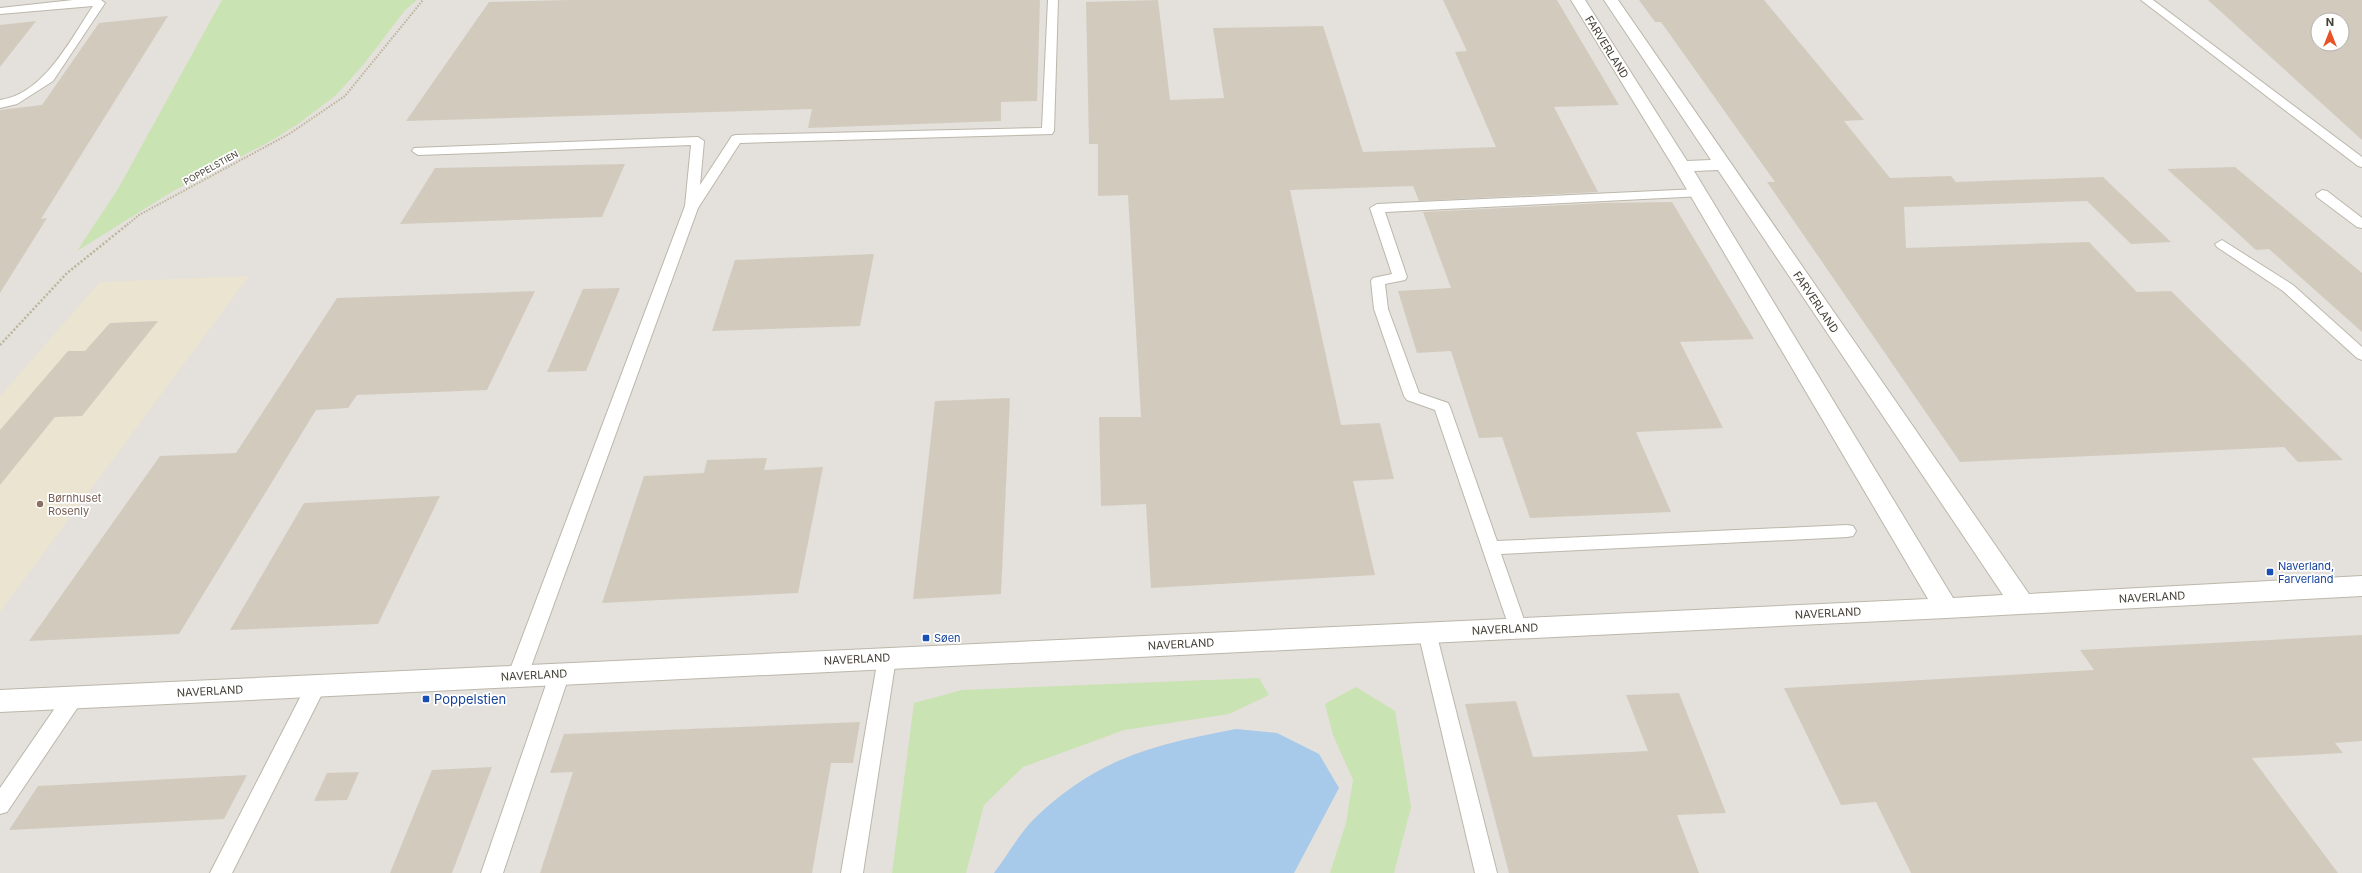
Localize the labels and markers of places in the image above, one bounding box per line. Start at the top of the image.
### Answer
place label: Børnhuset Rosenly [48,491,102,518]
marker: Børnhuset Rosenly [35,499,45,509]
place label: Naverland, Farverland [2278,559,2334,586]
marker: Naverland, Farverland [2265,567,2275,577]
place label: Søen [934,631,961,645]
marker: Søen [921,633,931,643]
place label: Poppelstien [434,691,506,707]
marker: Poppelstien [421,694,431,704]

